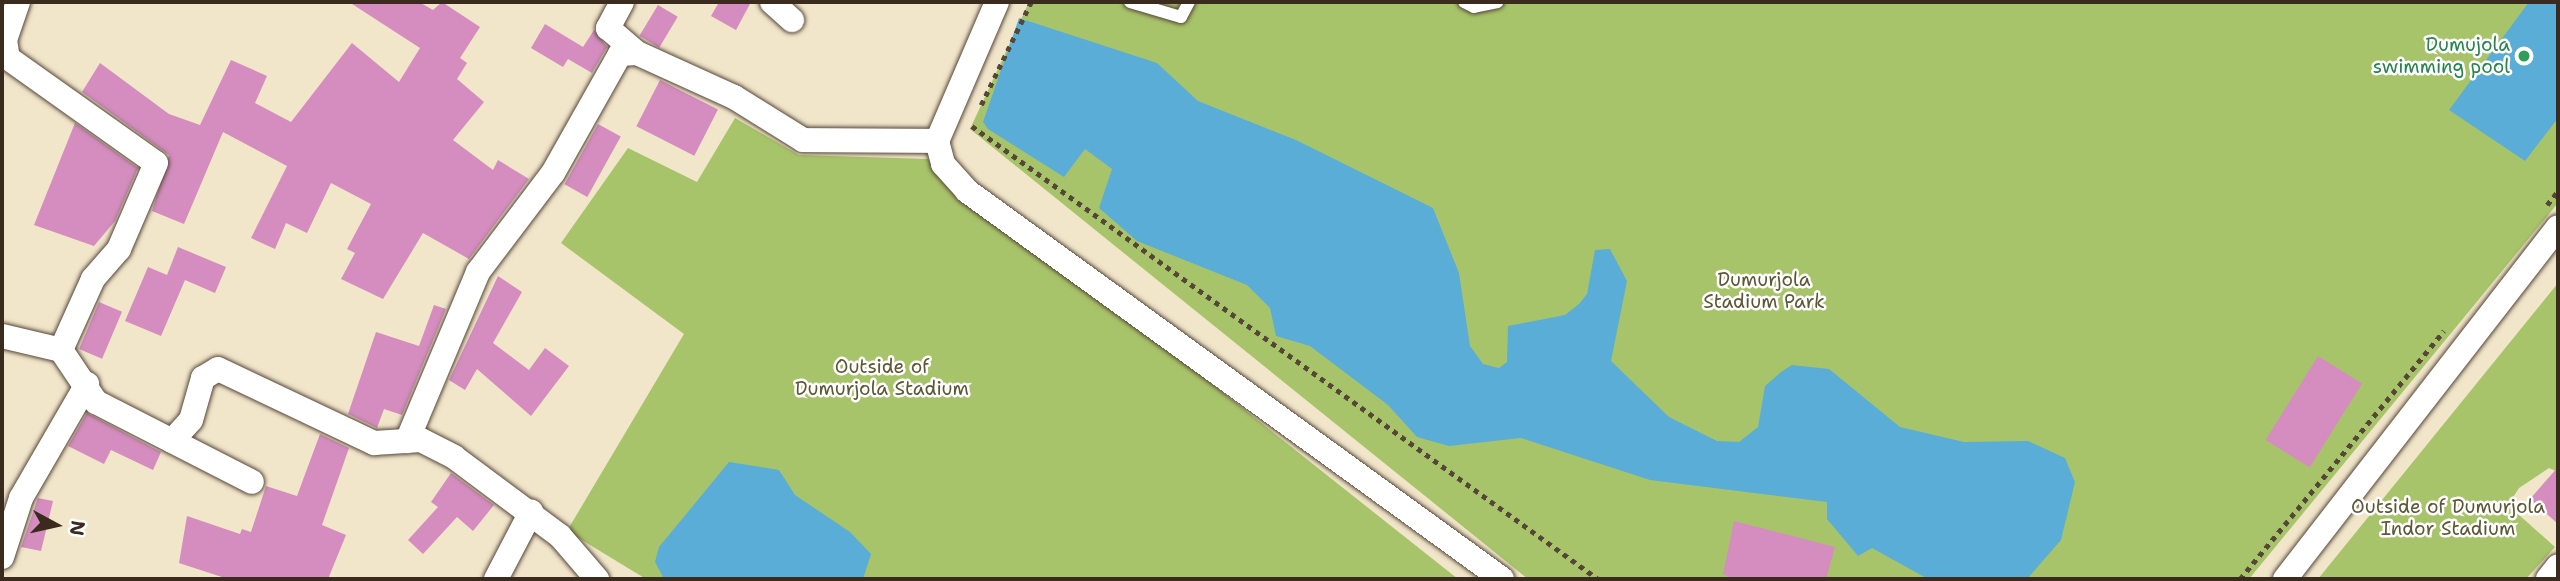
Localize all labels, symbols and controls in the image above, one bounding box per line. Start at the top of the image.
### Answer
place label: Dumujola swimming pool [2373,34,2510,78]
marker: Dumujola swimming pool [2516,48,2532,64]
park label: Dumurjola Stadium Park [1703,269,1825,313]
park label: Outside of Dumurjola Stadium [795,356,969,400]
north arrow [21,490,91,560]
park label: Outside of Dumurjola Indor Stadium [2351,496,2545,540]
text: N [64,519,91,537]

